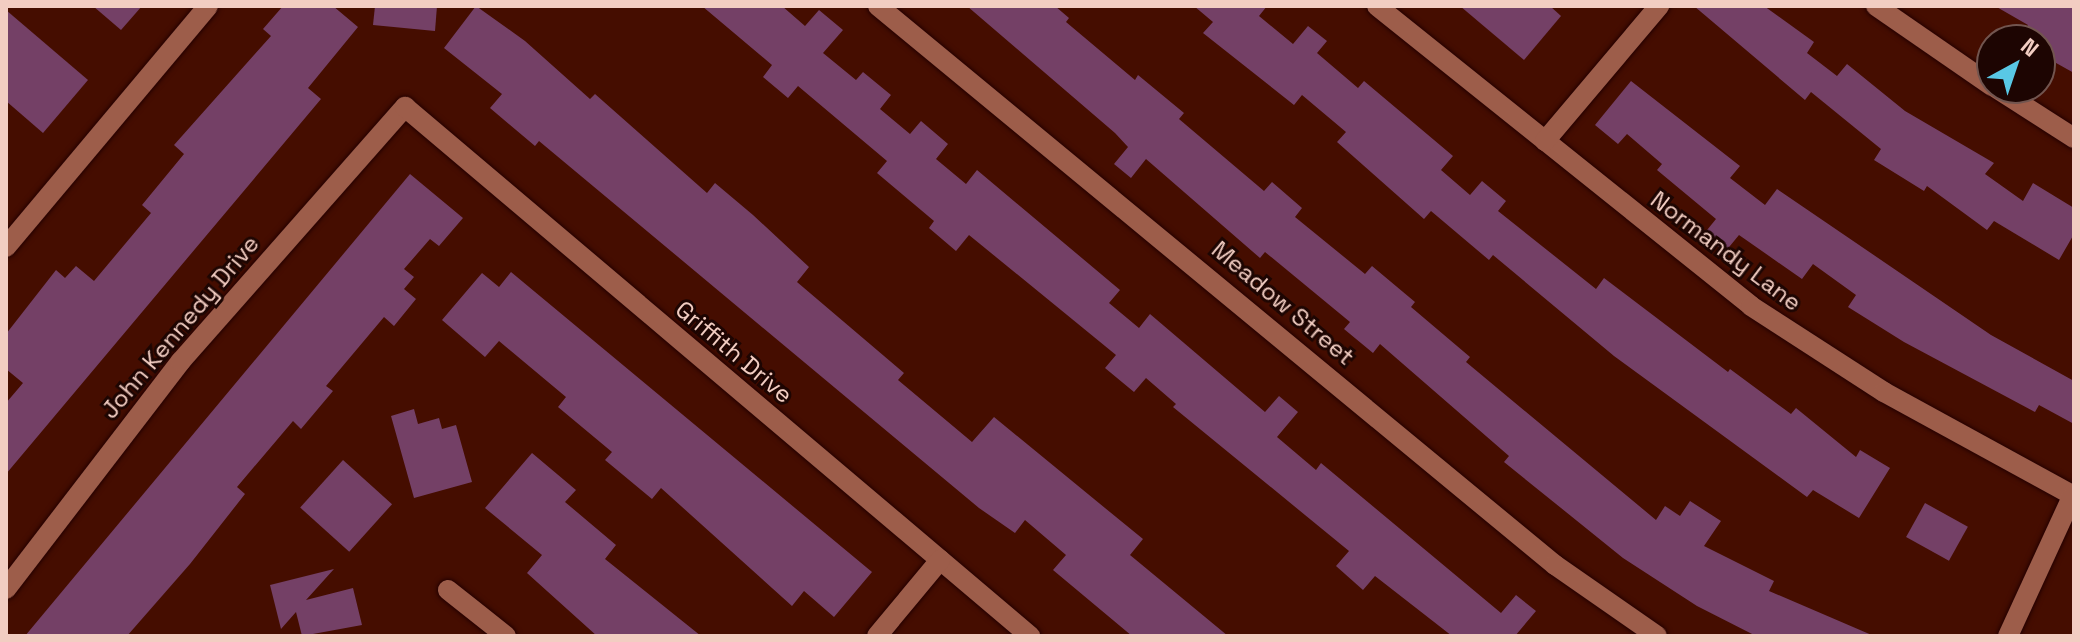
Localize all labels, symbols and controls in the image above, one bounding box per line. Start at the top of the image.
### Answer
north arrow [1976,24,2056,104]
text: N [2015,32,2045,63]
street label: Normandy Lane [1645,185,1807,317]
street label: John Kennedy Drive [95,230,265,424]
street label: Meadow Street [1206,235,1360,371]
street label: Griffith Drive [670,295,798,409]

